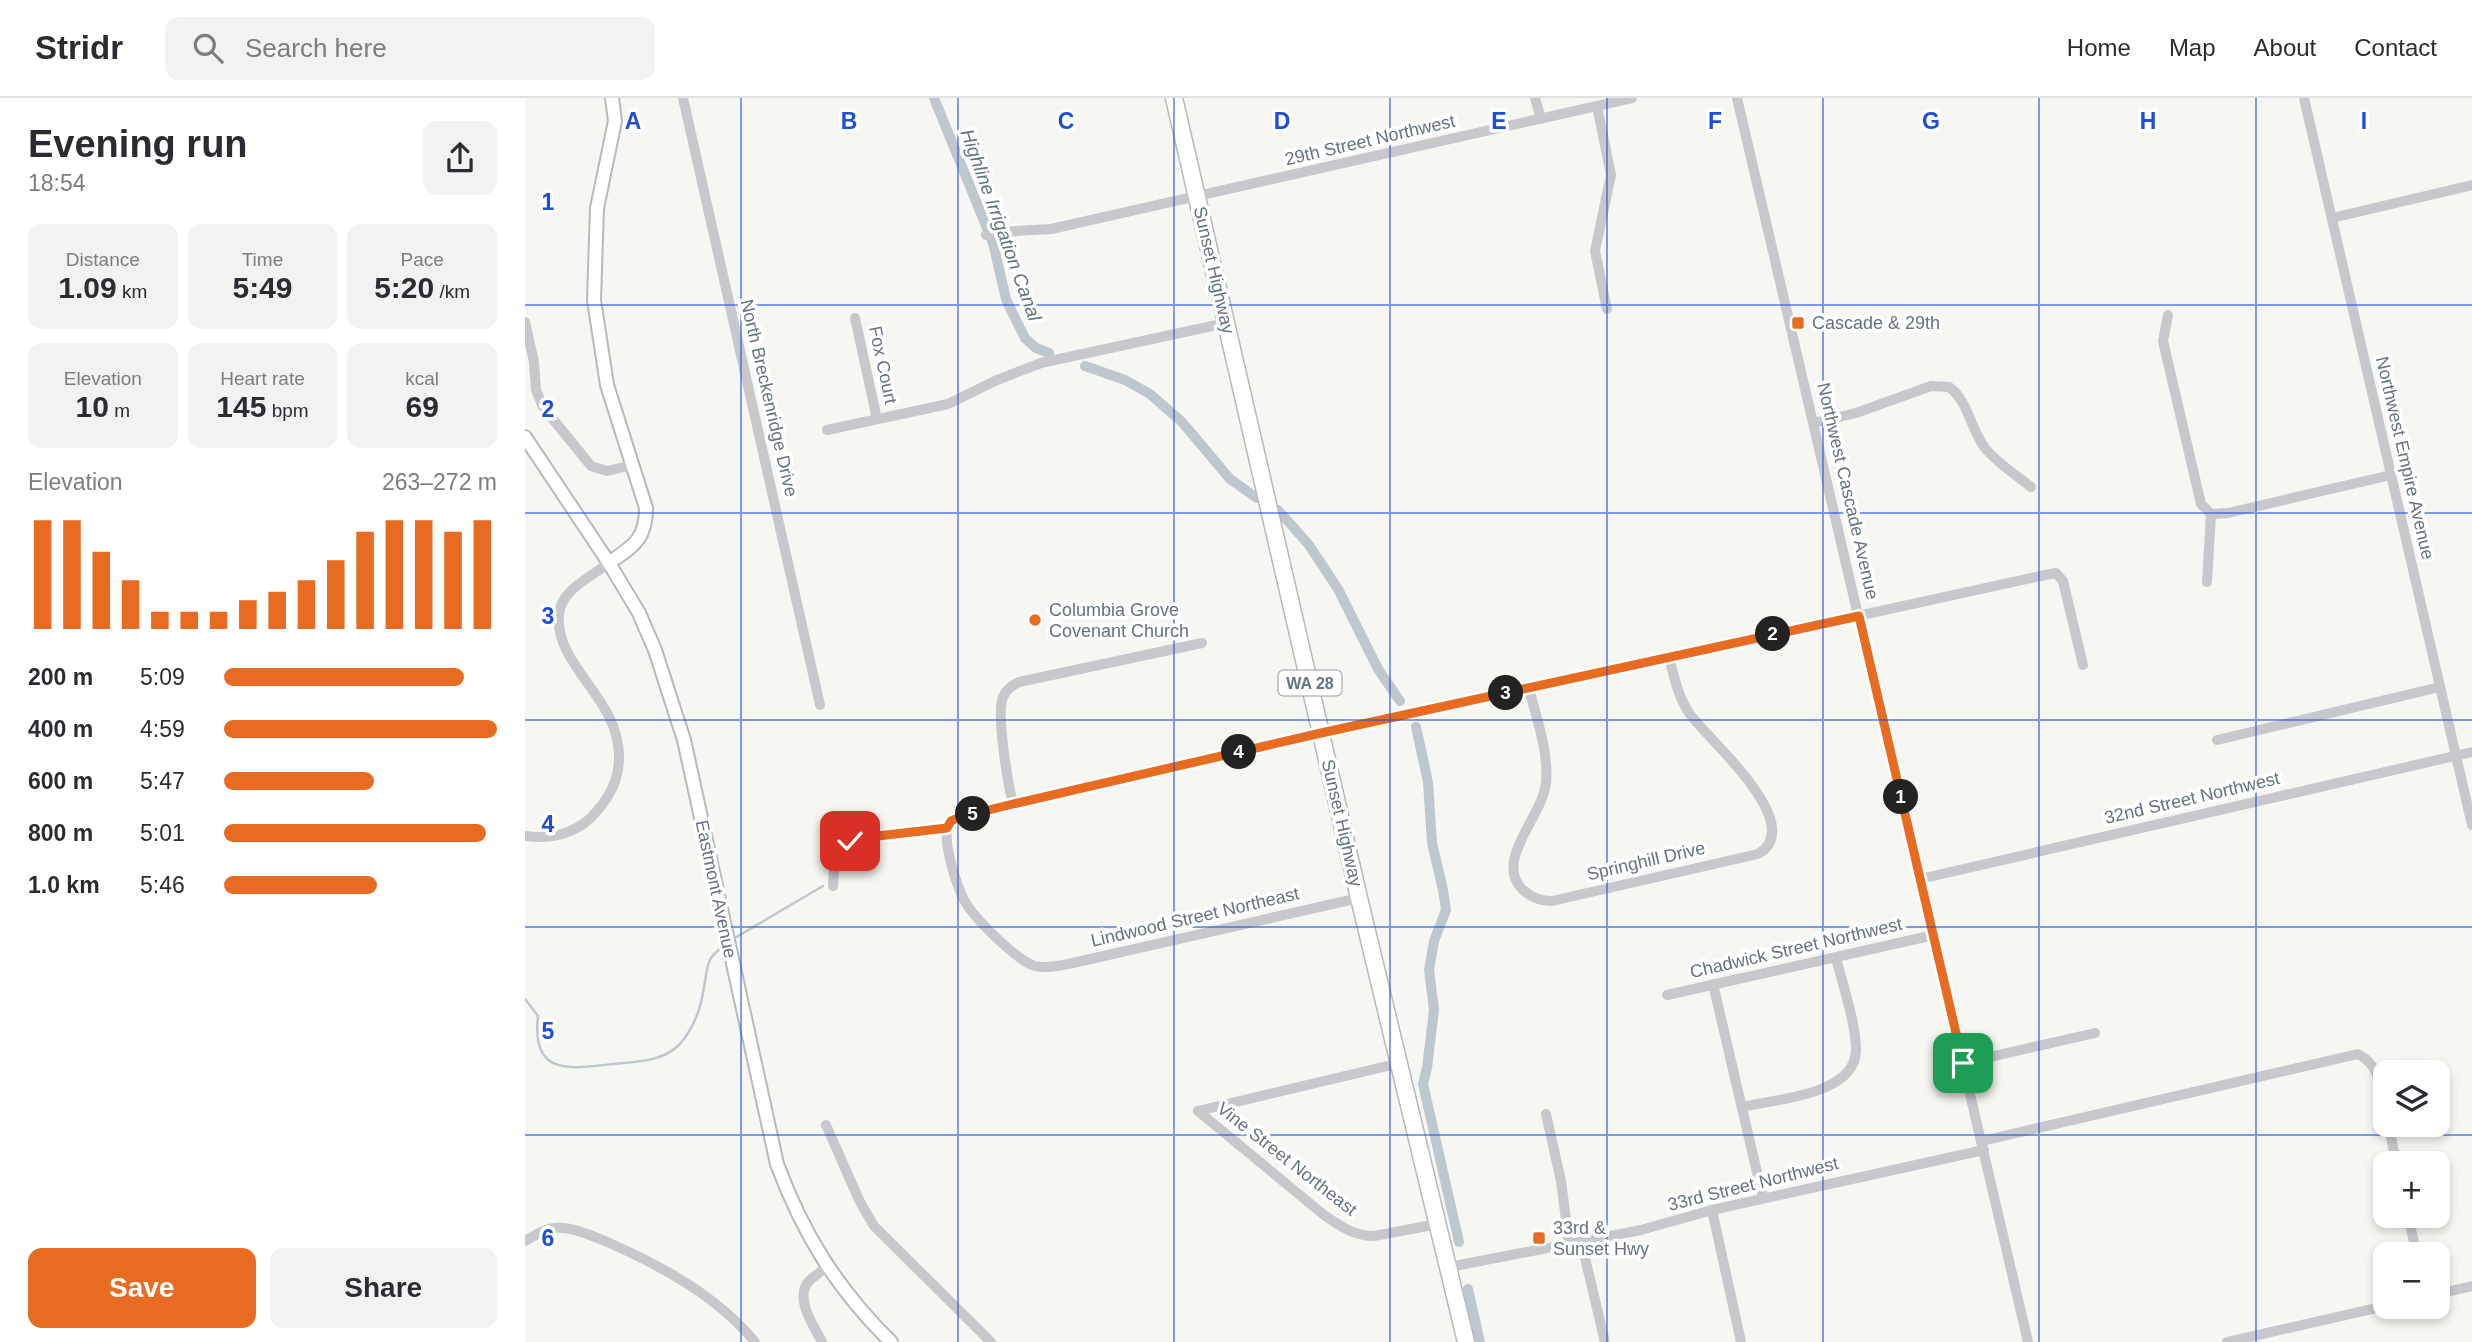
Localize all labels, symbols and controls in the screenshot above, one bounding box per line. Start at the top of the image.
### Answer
search box [165,17,655,80]
text: Stridr [35,29,123,66]
icon: search [189,29,227,67]
text: Search here [245,33,387,63]
text: Home [2067,34,2131,61]
text: Map [2169,34,2216,61]
text: About [2254,34,2316,61]
text: Contact [2354,34,2437,61]
text: A [625,108,641,134]
text: B [841,108,857,134]
text: C [1058,108,1074,134]
text: D [1274,108,1290,134]
text: E [1491,108,1507,134]
text: F [1708,108,1722,134]
text: G [1922,108,1940,134]
text: H [2140,108,2156,134]
text: I [2361,108,2367,134]
street label: 29th Street Northwest [1283,111,1457,169]
button: share [423,121,497,195]
text: Evening run [28,123,248,165]
water label: Highline Irrigation Canal [956,126,1046,325]
text: 18:54 [28,170,86,196]
text: 1 [542,189,555,215]
street label: Sunset Highway [1190,204,1238,336]
text: Distance [66,249,140,270]
text: Time [242,249,283,270]
text: Pace [401,249,444,270]
text: 1.09 [58,271,117,304]
text: 5:49 [232,271,293,304]
text: 5:20 [374,271,434,304]
text: km [117,281,147,302]
text: /km [434,281,470,302]
street label: North Breckenridge Drive [737,297,801,499]
place label: Cascade & 29th [1812,313,1940,333]
marker: Cascade & 29th [1790,315,1806,331]
street label: Fox Court [865,324,901,406]
street label: Northwest Empire Avenue [2372,355,2438,561]
text: Elevation [64,368,142,389]
text: Heart rate [220,368,305,389]
text: kcal [405,368,439,389]
street label: Northwest Cascade Avenue [1813,381,1883,601]
text: 10 [76,390,109,423]
text: 145 [216,390,266,423]
text: 69 [405,390,439,423]
text: 2 [542,396,554,422]
text: m [109,400,130,421]
text: bpm [266,400,309,421]
text: Elevation [28,469,123,495]
text: 263–272 m [382,469,497,495]
place label: Columbia Grove Covenant Church [1049,600,1189,641]
text: 3 [542,603,554,629]
marker: Columbia Grove Covenant Church [1027,612,1043,628]
pin: 2 [1755,616,1791,652]
text: 2 [1767,623,1778,644]
text: 200 m [28,664,93,690]
text: 5:09 [140,664,185,690]
road number: WA 28 [1279,670,1341,696]
pin: 3 [1489,676,1523,710]
text: 3 [1500,682,1511,703]
text: 400 m [28,716,93,742]
text: 4:59 [140,716,185,742]
pin: 4 [1221,734,1257,770]
text: 4 [1233,741,1244,762]
street label: Sunset Highway [1318,757,1366,889]
text: 600 m [28,768,93,794]
text: 5:47 [140,768,185,794]
street label: 32nd Street Northwest [2102,768,2282,828]
pin: 1 [1883,780,1919,814]
text: 1 [1895,786,1906,807]
pin: 5 [955,796,991,832]
text: 5 [967,803,978,824]
text: 4 [542,811,555,837]
pin [820,811,880,871]
street label: Eastmont Avenue [692,818,740,960]
text: 800 m [28,820,93,846]
text: 5:01 [140,820,185,846]
icon: check [831,822,869,860]
street label: Springhill Drive [1585,838,1707,884]
text: 1.0 km [28,872,100,898]
text: 5:46 [140,872,185,898]
street label: Lindwood Street Northeast [1089,883,1301,951]
street label: Chadwick Street Northwest [1688,914,1904,982]
text: 5 [542,1018,555,1044]
pin [1933,1033,1993,1093]
icon: arrive [1944,1044,1982,1082]
map controls [2373,1060,2450,1319]
button: layers [2373,1060,2450,1137]
street label: Vine Street Northeast [1213,1098,1361,1220]
button: + [2373,1151,2450,1228]
street label: 33rd Street Northwest [1666,1153,1840,1215]
place label: 33rd & Sunset Hwy [1553,1218,1649,1259]
text: 6 [542,1225,554,1251]
marker: 33rd & Sunset Hwy [1531,1230,1547,1246]
button: − [2373,1242,2450,1319]
button: Save [28,1248,256,1328]
button: Share [270,1248,497,1328]

